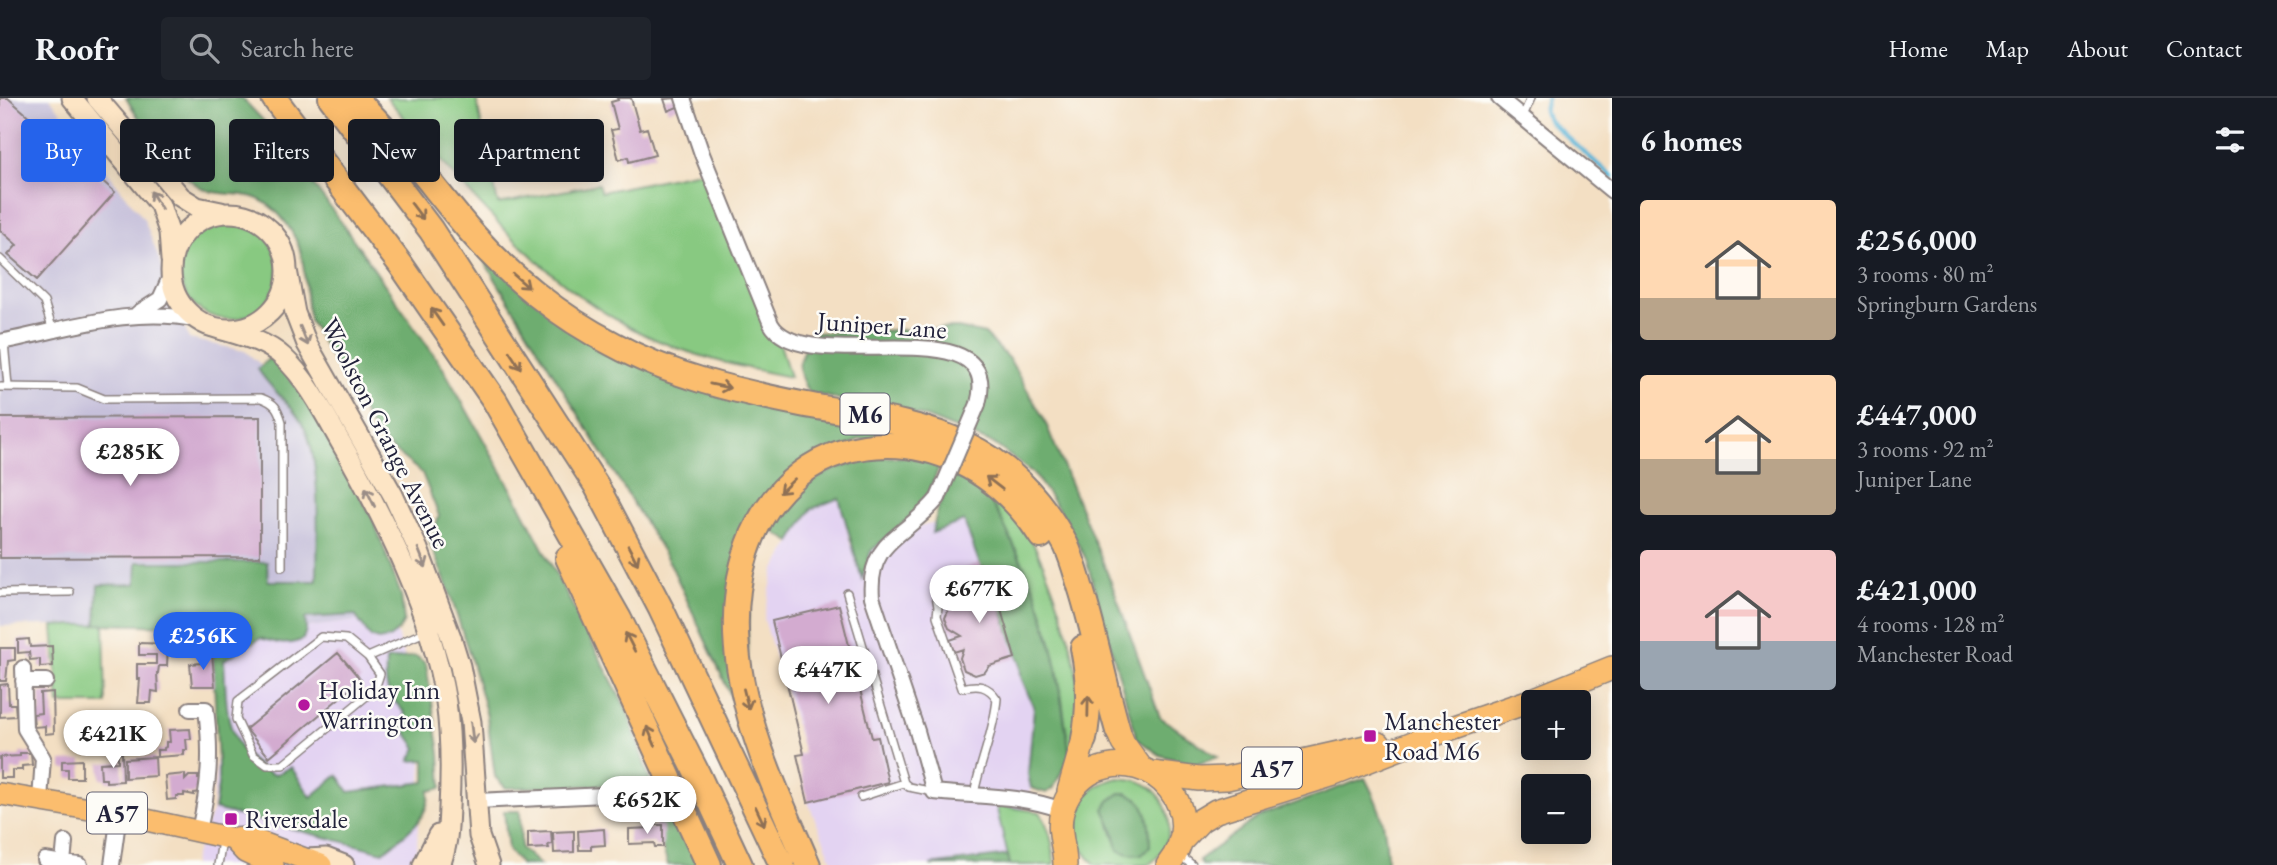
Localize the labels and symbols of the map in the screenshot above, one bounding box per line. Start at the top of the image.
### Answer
one-way arrow [148,191,162,211]
one-way arrow [409,201,424,220]
one-way arrow [512,273,530,289]
street label: Juniper Lane [814,303,948,346]
one-way arrow [430,308,444,327]
street label: Woolston Grange Avenue [313,312,459,554]
one-way arrow [298,325,311,346]
one-way arrow [509,350,523,370]
one-way arrow [708,380,731,394]
road number: M6 [840,394,890,435]
pin: £285K [81,428,179,488]
one-way arrow [985,476,1004,491]
one-way arrow [779,478,796,495]
one-way arrow [363,487,377,508]
one-way arrow [626,544,640,565]
one-way arrow [416,547,429,568]
pin: £677K [930,566,1028,625]
pin: £256K [154,612,252,672]
one-way arrow [623,632,637,653]
pin: £447K [779,646,877,706]
place label: Holiday Inn Warrington [318,673,441,737]
one-way arrow [740,687,753,710]
one-way arrow [1081,694,1094,717]
marker: Holiday Inn Warrington [296,697,312,713]
place label: Manchester Road M6 [1384,704,1501,768]
pin: £421K [64,710,162,770]
one-way arrow [466,721,479,744]
one-way arrow [644,725,657,747]
marker: Manchester Road M6 [1362,728,1378,744]
road number: A57 [1242,748,1302,788]
pin: £652K [598,776,696,836]
road number: A57 [87,792,147,834]
place label: Riversdale [245,802,348,836]
one-way arrow [753,805,767,826]
marker: Riversdale [223,811,239,827]

